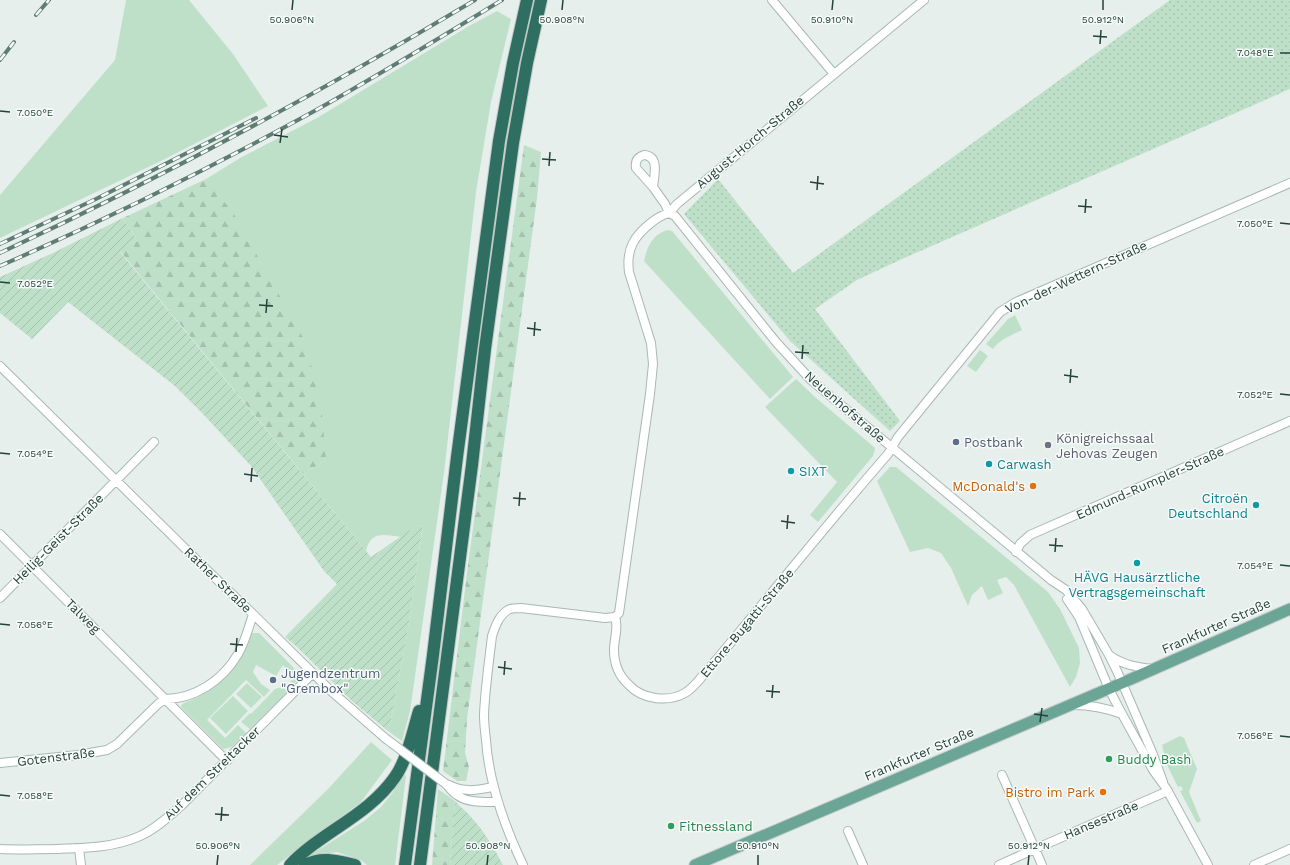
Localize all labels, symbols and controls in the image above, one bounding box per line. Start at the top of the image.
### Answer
text: 50.906°N [270,14,314,25]
text: 50.908°N [540,14,584,25]
text: 50.910°N [811,14,853,25]
text: 50.912°N [1082,14,1124,25]
text: 7.048°E [1237,47,1273,58]
street label: August-Horch-Straße [693,93,807,191]
text: 7.050°E [17,107,53,118]
text: 7.050°E [1237,218,1273,229]
street label: Von-der-Wettern-Straße [1003,237,1149,317]
text: 7.052°E [17,278,53,289]
street label: Neuenhofstraße [802,368,888,446]
text: 7.052°E [1237,389,1273,400]
place label: Königreichssaal Jehovas Zeugen [1056,431,1158,461]
place label: Postbank [964,435,1023,450]
marker: Postbank [951,437,961,447]
marker: Königreichssaal Jehovas Zeugen [1043,440,1053,450]
street label: Edmund-Rumpler-Straße [1074,444,1226,522]
text: 7.054°E [17,448,53,459]
place label: Carwash [997,457,1052,472]
marker: Carwash [984,459,994,469]
place label: SIXT [799,464,827,479]
marker: SIXT [786,466,796,476]
place label: McDonald's [952,479,1025,494]
marker: McDonald's [1028,481,1038,491]
street label: Heilig-Geist-Straße [10,491,106,587]
place label: Citroën Deutschland [1168,491,1248,521]
marker: Citroën Deutschland [1251,500,1261,510]
street label: Rather Straße [181,544,255,616]
marker: HÄVG Hausärztliche Vertragsgemeinschaft [1132,558,1142,568]
text: 7.054°E [1237,560,1273,571]
street label: Ettore-Bugatti-Straße [697,566,797,680]
place label: HÄVG Hausärztliche Vertragsgemeinschaft [1068,570,1206,600]
street label: Frankfurter Straße [1159,595,1273,657]
street label: Talweg [63,596,103,636]
text: 7.056°E [17,619,53,630]
place label: Jugendzentrum "Grembox" [281,666,380,696]
marker: Jugendzentrum "Grembox" [268,675,278,685]
street label: Auf dem Streitacker [161,723,263,823]
street label: Frankfurter Straße [862,724,976,784]
text: 7.056°E [1237,730,1273,741]
street label: Gotenstraße [16,745,96,769]
place label: Buddy Bash [1117,752,1191,767]
marker: Buddy Bash [1104,754,1114,764]
place label: Bistro im Park [1005,785,1096,800]
marker: Bistro im Park [1098,787,1108,797]
text: 7.058°E [17,790,53,801]
street label: Hansestraße [1061,798,1141,842]
place label: Fitnessland [679,819,753,834]
marker: Fitnessland [666,821,676,831]
text: 50.906°N [196,840,240,851]
text: 50.908°N [466,840,510,851]
text: 50.910°N [737,840,779,851]
text: 50.912°N [1008,840,1050,851]

